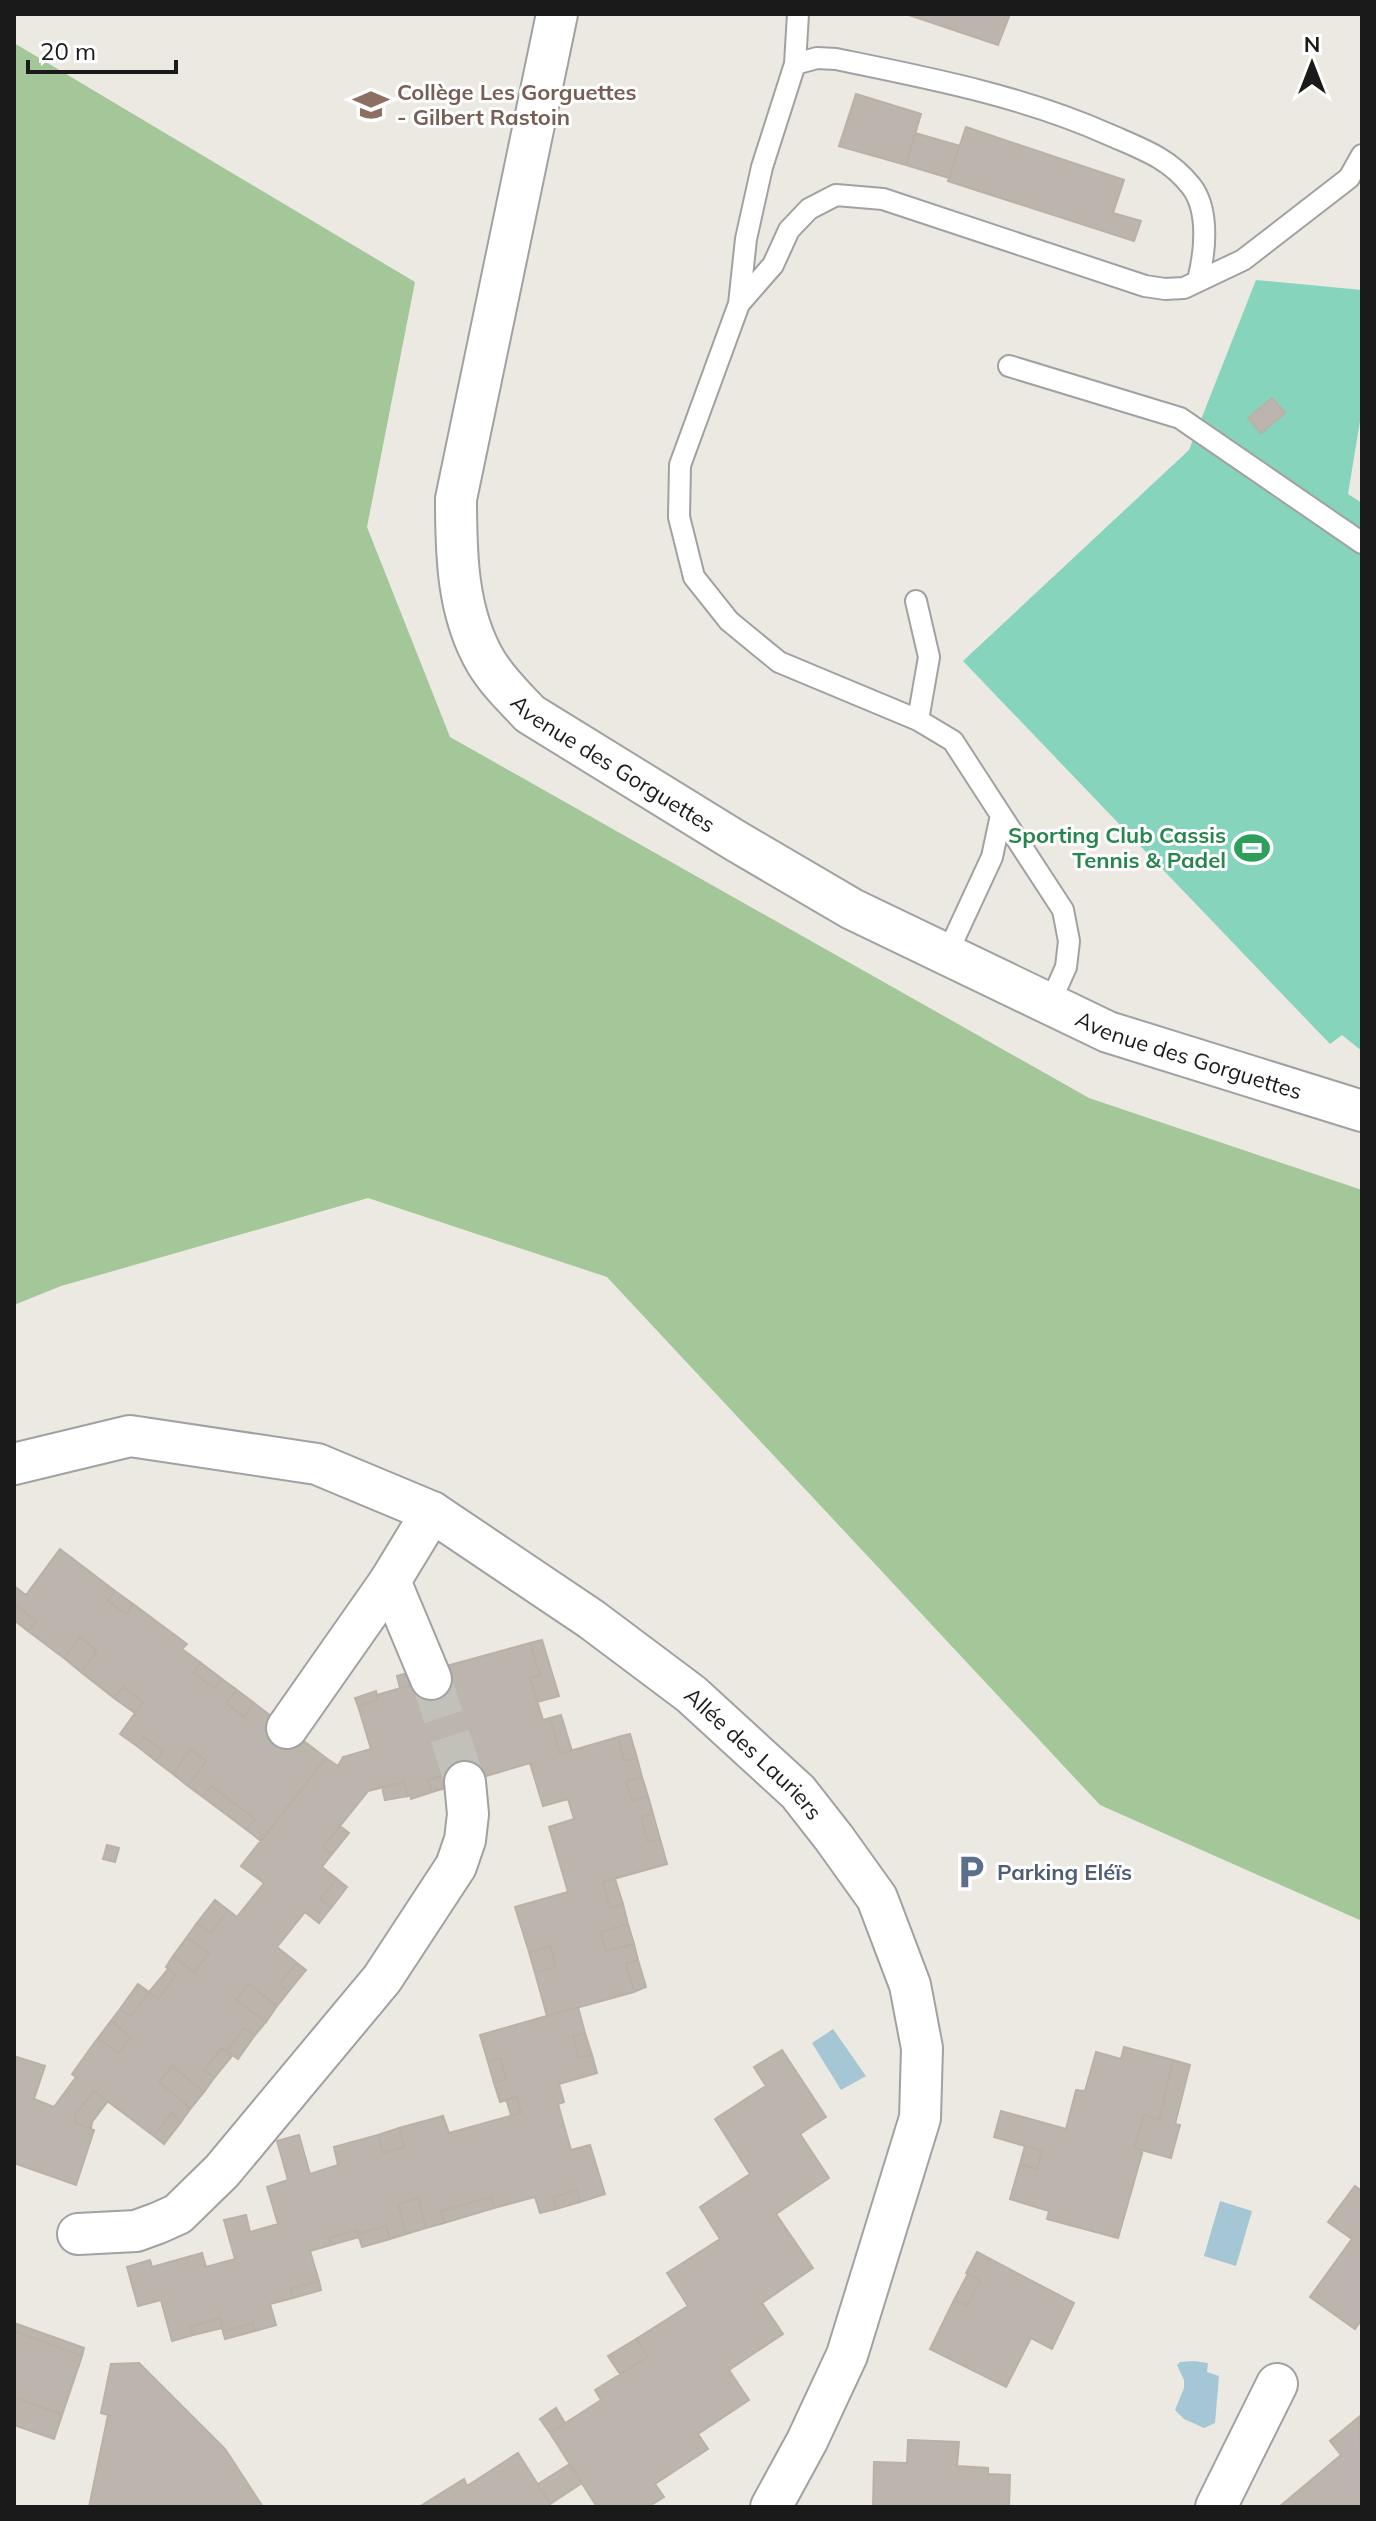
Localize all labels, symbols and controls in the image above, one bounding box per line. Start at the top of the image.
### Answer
scale bar [28,24,176,74]
north arrow [1272,24,1352,104]
text: N [1304,30,1320,58]
text: 20 m [40,36,96,66]
place label: Collège Les Gorguettes - Gilbert Rastoin [397,78,637,131]
school or university icon: Collège Les Gorguettes - Gilbert Rastoin [352,86,390,124]
street label: Avenue des Gorguettes [505,689,720,839]
place label: Sporting Club Cassis Tennis & Padel [1008,821,1226,874]
sports icon: Sporting Club Cassis Tennis & Padel [1233,829,1271,867]
street label: Avenue des Gorguettes [1071,1005,1305,1105]
street label: Allée des Lauriers [679,1681,828,1825]
parking icon: Parking Eléïs [952,1853,990,1891]
place label: Parking Eléïs [997,1858,1132,1886]

